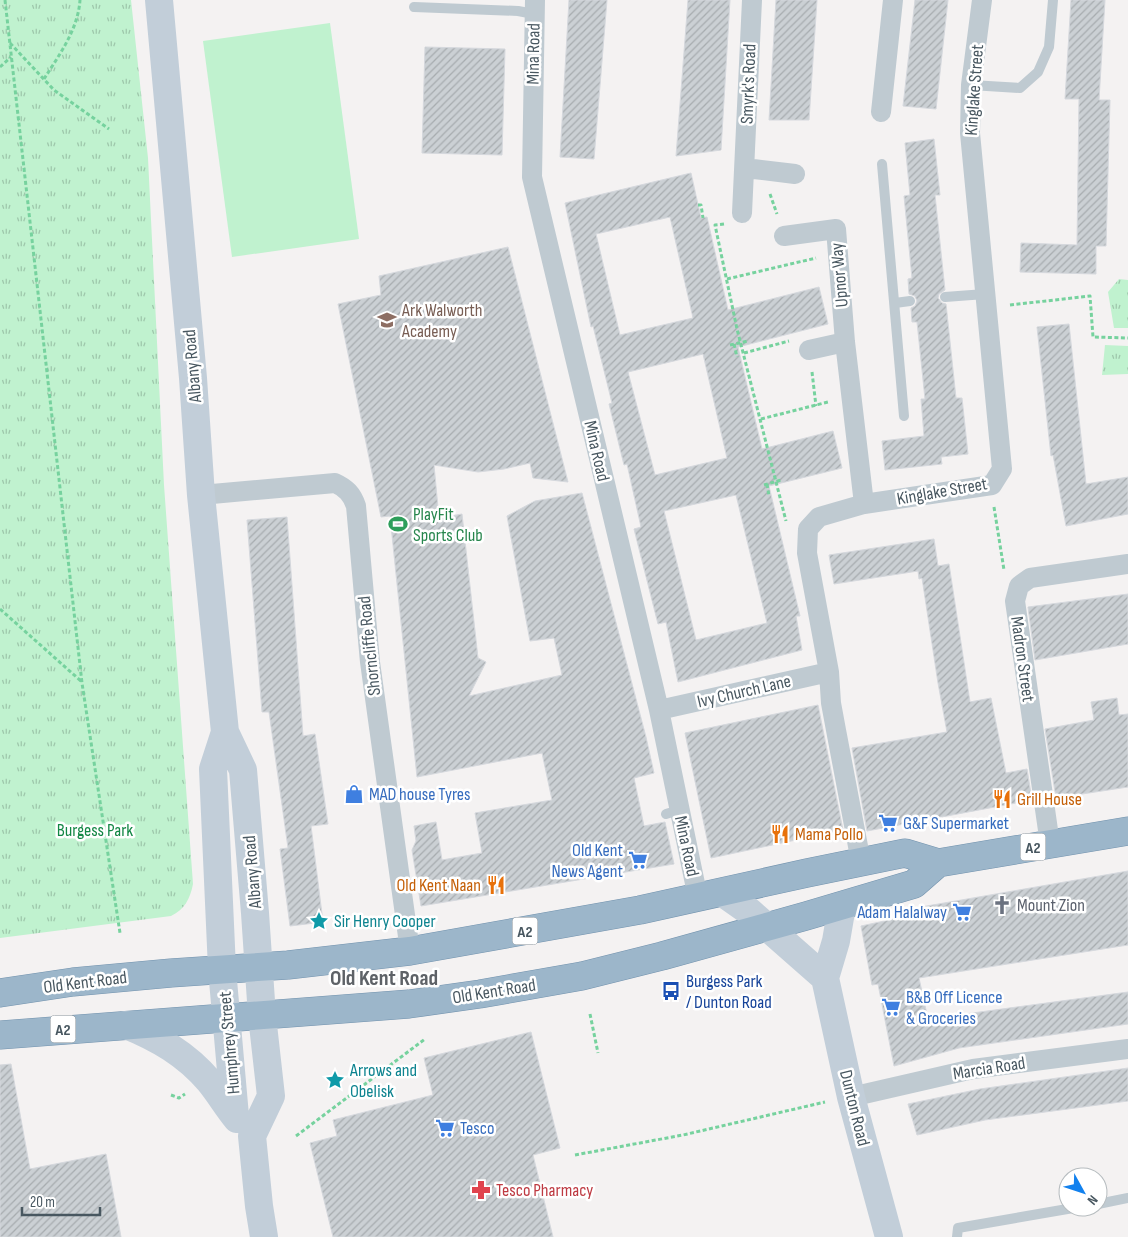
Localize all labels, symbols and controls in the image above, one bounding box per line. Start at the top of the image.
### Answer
street label: Mina Road [522,23,545,85]
street label: Kinglake Street [961,43,988,136]
street label: Smyrk's Road [737,44,760,125]
street label: Upnor Way [826,242,853,308]
place label: Ark Walworth Academy [401,300,483,342]
school or university icon: Ark Walworth Academy [376,309,398,331]
street label: Albany Road [179,329,206,404]
street label: Mina Road [579,419,614,483]
street label: Kinglake Street [895,473,989,510]
place label: PlayFit Sports Club [413,504,483,546]
sports icon: PlayFit Sports Club [387,513,409,535]
street label: Shorncliffe Road [354,595,385,697]
street label: Madron Street [1006,615,1039,704]
street label: Ivy Church Lane [695,671,793,712]
shop icon: MAD house Tyres [343,783,365,805]
place label: MAD house Tyres [369,784,470,805]
restaurant icon: Grill House [991,788,1013,810]
place label: Grill House [1017,789,1082,810]
supermarket icon: G&F Supermarket [877,812,899,834]
place label: G&F Supermarket [903,813,1010,834]
street label: Mina Road [670,814,703,878]
park label: Burgess Park [57,820,133,841]
restaurant icon: Mama Pollo [769,823,791,845]
place label: Mama Pollo [795,824,863,845]
road number: A2 [1020,834,1046,860]
street label: Albany Road [239,835,266,910]
place label: Old Kent News Agent [552,840,624,882]
supermarket icon: Old Kent News Agent [627,849,649,871]
restaurant icon: Old Kent Naan [485,874,507,896]
place label: Old Kent Naan [396,875,481,896]
church icon: Mount Zion [991,894,1013,916]
place label: Mount Zion [1017,895,1085,916]
supermarket icon: Adam Halalway [951,901,973,923]
place label: Adam Halalway [856,902,947,923]
place icon: Sir Henry Cooper [308,910,330,932]
place label: Sir Henry Cooper [334,911,436,932]
road number: A2 [512,918,538,944]
district label: Old Kent Road [330,965,438,992]
street label: Old Kent Road [42,967,128,998]
place label: Burgess Park / Dunton Road [686,971,772,1013]
street label: Old Kent Road [451,975,537,1008]
bus stop icon: Burgess Park / Dunton Road [660,980,682,1002]
place label: B&B Off Licence & Groceries [906,987,1002,1029]
street label: Humphrey Street [214,990,244,1095]
supermarket icon: B&B Off Licence & Groceries [880,996,902,1018]
road number: A2 [50,1016,76,1042]
street label: Marcia Road [951,1052,1027,1085]
place label: Arrows and Obelisk [349,1060,417,1102]
street label: Dunton Road [835,1068,874,1148]
place icon: Arrows and Obelisk [324,1069,346,1091]
supermarket icon: Tesco [434,1117,456,1139]
place label: Tesco [460,1118,494,1139]
north arrow [1058,1167,1108,1217]
pharmacy icon: Tesco Pharmacy [470,1179,492,1201]
place label: Tesco Pharmacy [496,1180,593,1201]
scale bar [22,1184,100,1216]
text: N [1084,1192,1101,1208]
text: 20 m [30,1193,55,1212]

